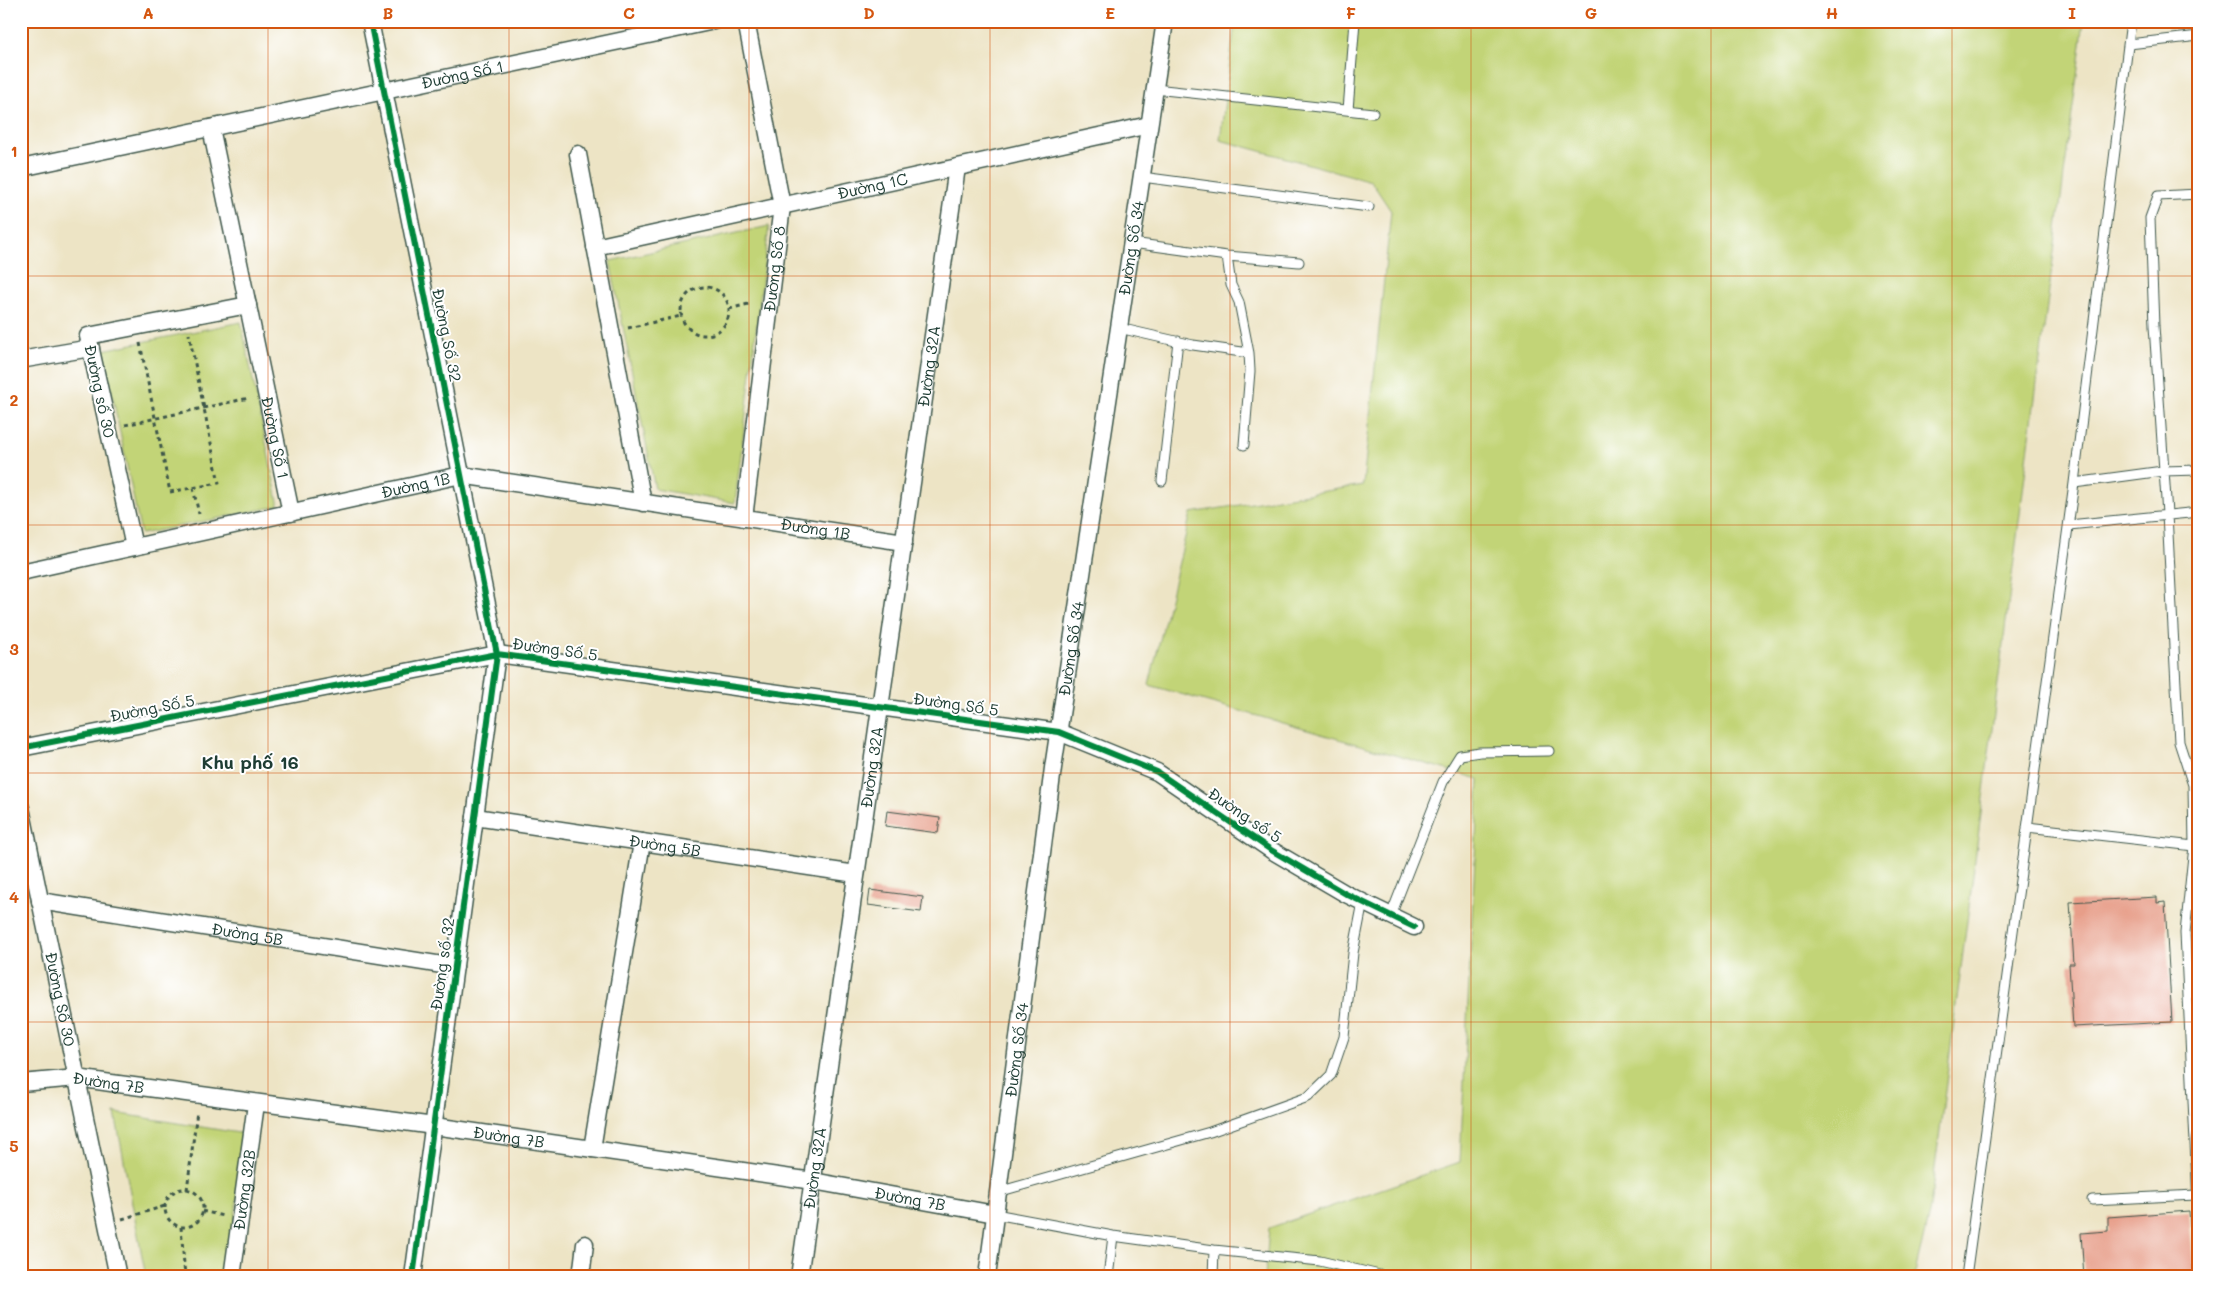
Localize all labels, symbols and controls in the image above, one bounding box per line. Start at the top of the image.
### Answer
text: A [142,2,154,23]
text: B [383,2,393,23]
text: C [623,2,635,23]
text: D [863,2,875,23]
text: E [1105,2,1115,23]
text: F [1346,2,1356,23]
text: G [1585,2,1597,23]
text: H [1826,2,1838,23]
text: I [2068,2,2076,23]
street label: Đường Số 1 [419,55,505,93]
text: 1 [10,140,18,161]
street label: Đường 1C [835,167,910,203]
street label: Đường Số 34 [1113,199,1148,297]
street label: Đường Số 8 [758,224,790,313]
street label: Đường Số 32 [428,286,467,384]
street label: Đường 32A [912,324,944,408]
street label: Đường số 30 [80,342,121,439]
text: 2 [10,389,19,410]
street label: Đường Số 1 [257,394,295,480]
street label: Đường 1B [379,467,452,502]
street label: Đường 1B [779,512,852,544]
street label: Đường Số 34 [1053,599,1088,697]
street label: Đường Số 5 [511,632,599,665]
text: 3 [9,638,19,659]
street label: Đường Số 5 [912,687,1000,720]
street label: Đường Số 5 [108,689,196,726]
street label: Đường 32A [855,725,887,809]
district label: Khu phố 16 [201,750,299,774]
street label: Đường số 5 [1204,782,1286,847]
street label: Đường 5B [628,829,702,861]
text: 4 [9,886,19,907]
street label: Đường số 32 [425,916,458,1012]
street label: Đường 5B [210,917,285,950]
street label: Đường Số 30 [41,950,81,1048]
street label: Đường Số 34 [999,1001,1033,1099]
street label: Đường 7B [71,1067,146,1097]
street label: Đường 7B [472,1121,546,1152]
street label: Đường 32A [798,1126,830,1210]
text: 5 [9,1135,19,1156]
street label: Đường 32B [228,1148,260,1231]
street label: Đường 7B [873,1181,947,1215]

